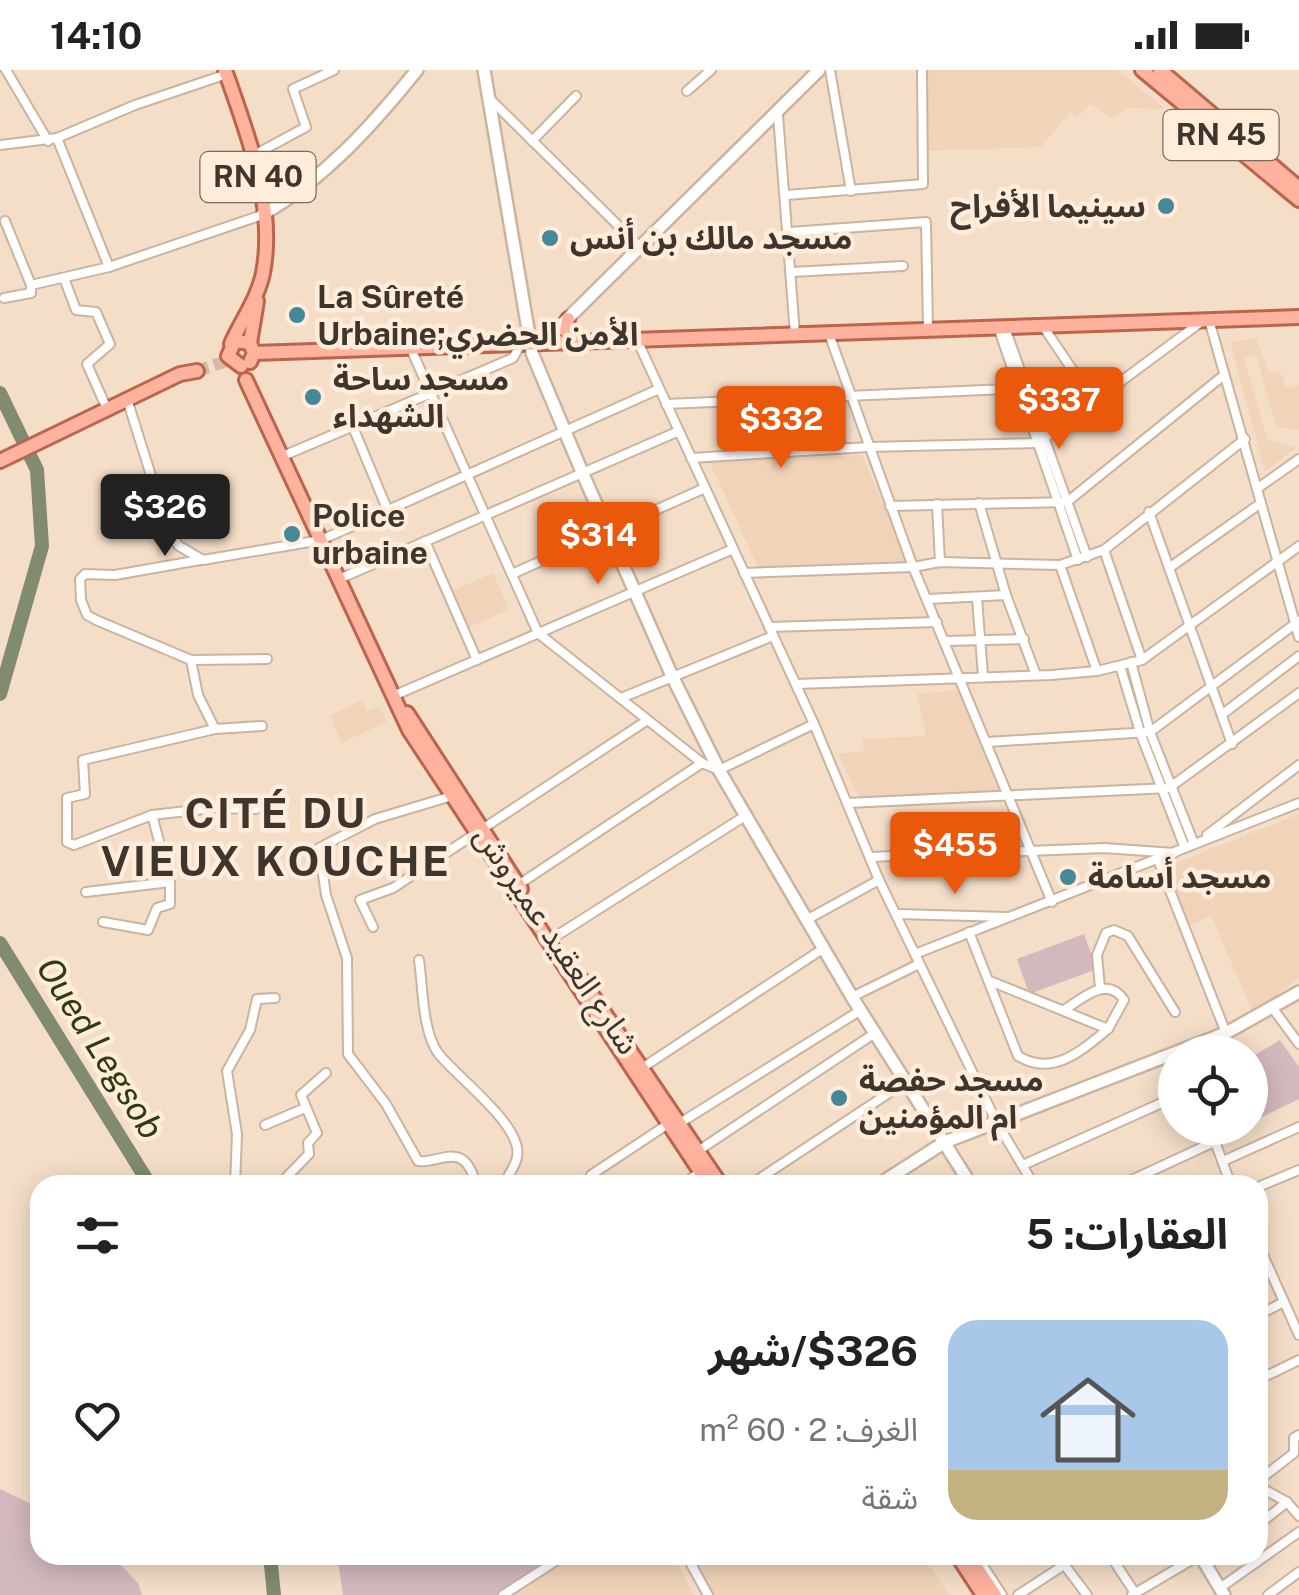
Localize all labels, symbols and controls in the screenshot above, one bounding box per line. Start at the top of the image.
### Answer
text: 14:10 [50,13,142,58]
road number: RN 45 [1164,110,1278,160]
road number: RN 40 [200,152,316,202]
place label: سينيما الأفراح [950,187,1146,230]
marker: سينيما الأفراح [1155,195,1177,217]
place label: مسجد مالك بن أنس [570,217,852,257]
marker: مسجد مالك بن أنس [539,227,561,249]
place label: La Sûreté Urbaine;الأمن الحضري [317,278,638,359]
marker: La Sûreté Urbaine;الأمن الحضري [286,304,308,326]
place label: مسجد ساحة الشهداء [333,360,509,434]
pin: $337 [1000,367,1118,452]
text: $337 [1017,381,1101,418]
marker: مسجد ساحة الشهداء [302,386,324,408]
pin: $332 [722,386,840,471]
text: $332 [739,400,823,437]
pin: $326 [106,474,224,559]
text: $326 [123,488,207,525]
place label: Police urbaine [312,497,428,571]
pin: $314 [539,502,657,587]
text: $314 [559,516,637,553]
marker: Police urbaine [281,523,303,545]
district label: CITÉ DU VIEUX KOUCHE [101,788,451,885]
pin: $455 [896,812,1014,897]
street label: شارع العقيد عميروش [462,818,648,1064]
text: $455 [912,826,998,863]
place label: مسجد أسامة [1088,856,1271,895]
marker: مسجد أسامة [1057,866,1079,888]
water label: Oued Legsob [28,949,172,1146]
map controls [1158,1035,1268,1145]
button: locate [1158,1035,1268,1145]
place label: مسجد حفصة ام المؤمنين [859,1061,1044,1142]
marker: مسجد حفصة ام المؤمنين [828,1087,850,1109]
icon: filters [70,1208,125,1263]
text: العقارات: 5 [1026,1209,1228,1258]
text: $326/شهر [708,1326,918,1375]
icon: home [1028,1360,1148,1480]
icon: heart [70,1393,125,1448]
text: الغرف: 2 · 60 m² [699,1411,918,1448]
text: شقة [862,1479,918,1516]

